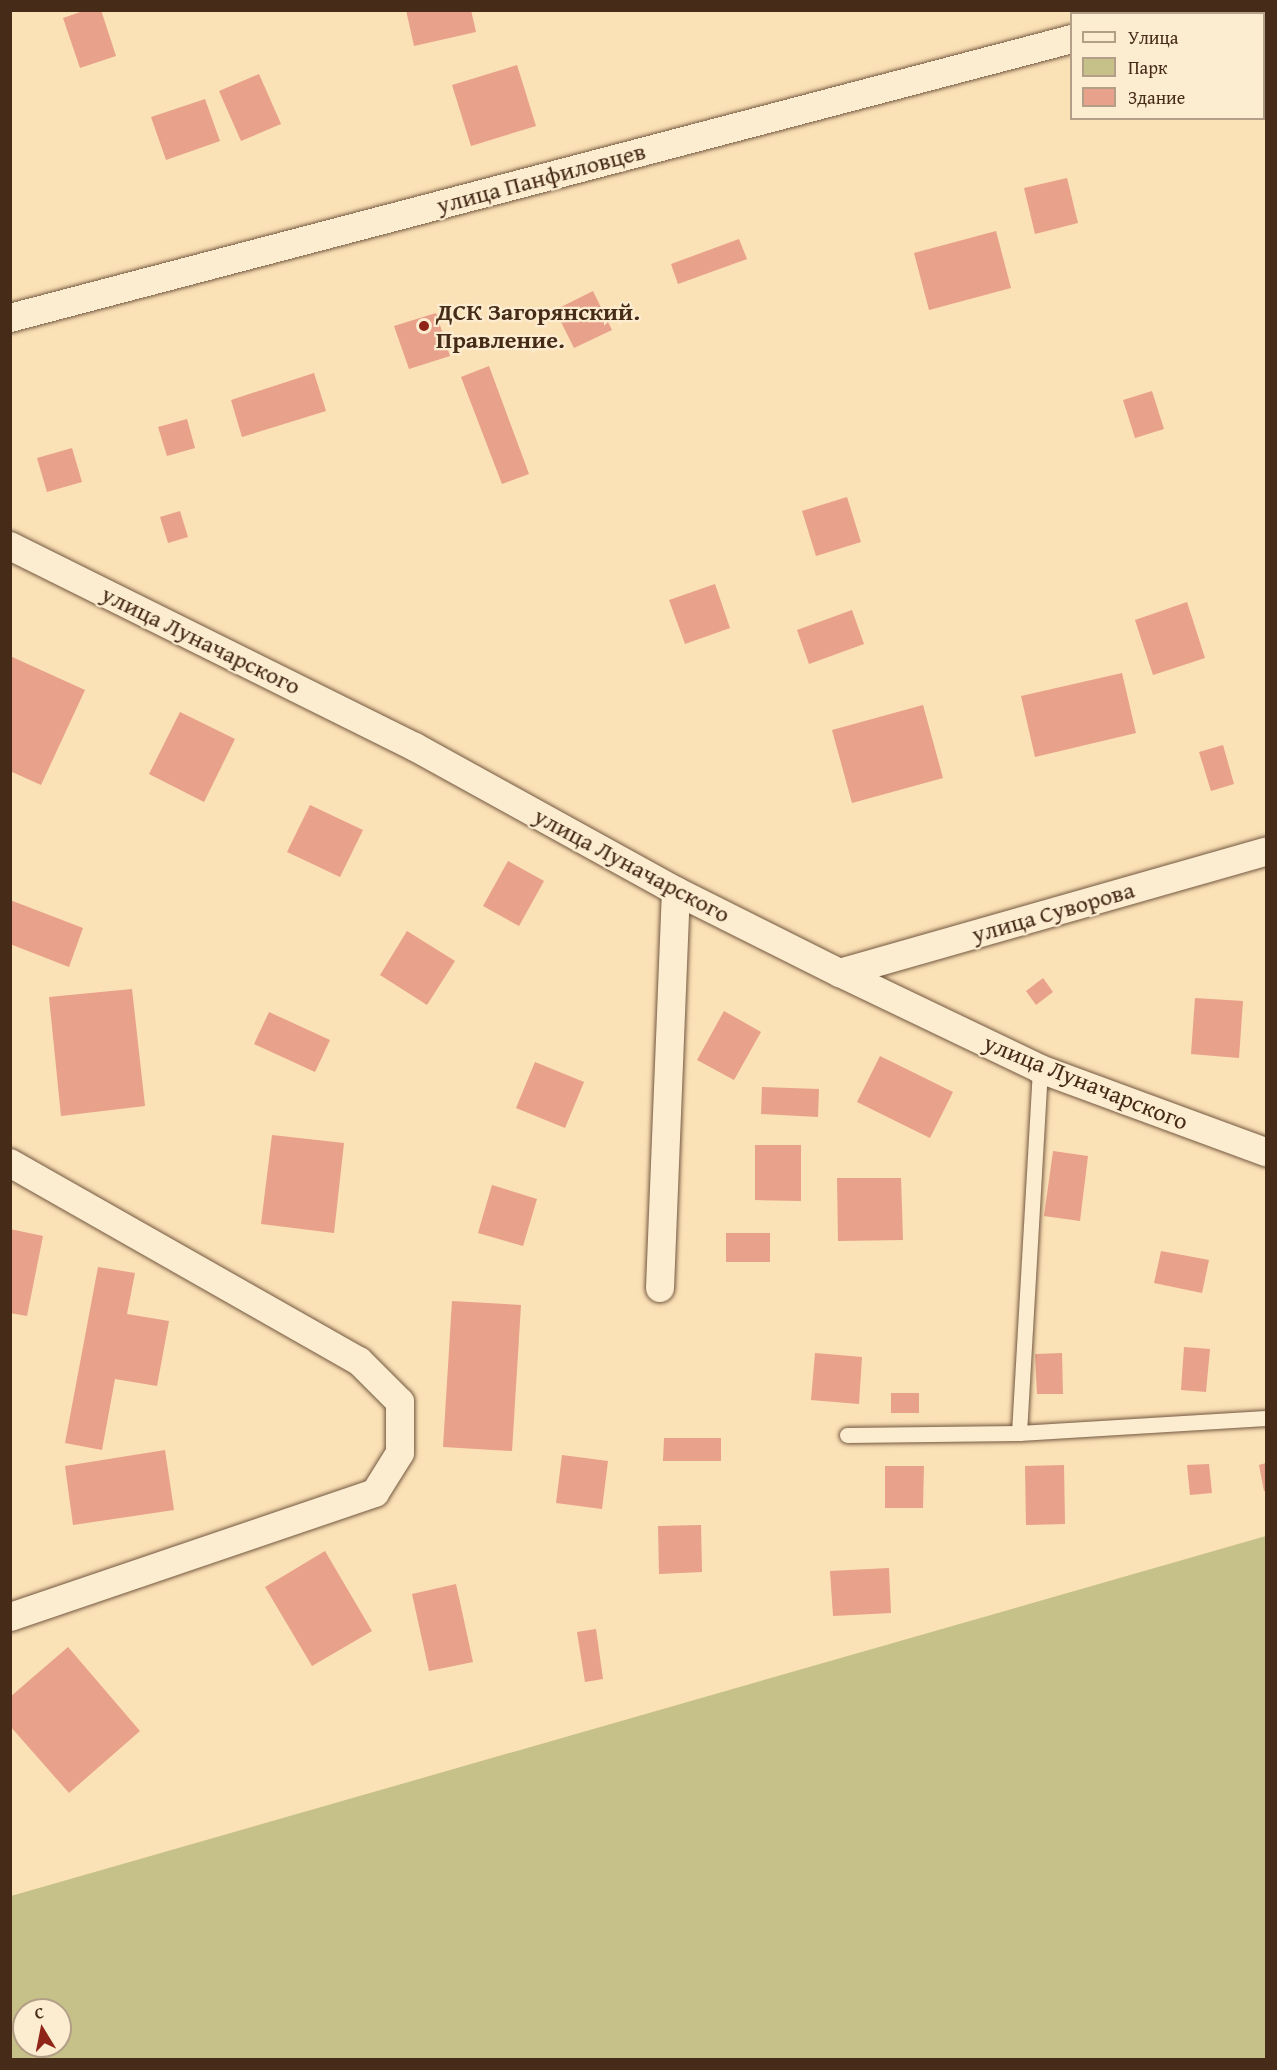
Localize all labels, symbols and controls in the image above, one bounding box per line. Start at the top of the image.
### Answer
legend [1070,12,1265,120]
text: Улица [1128,24,1178,51]
text: Парк [1128,54,1167,81]
text: Здание [1128,84,1185,111]
street label: улица Панфиловцев [433,136,649,220]
place label: ДСК Загорянский. Правление. [436,298,640,354]
marker: ДСК Загорянский. Правление. [417,319,431,333]
street label: улица Луначарского [97,579,305,701]
street label: улица Луначарского [529,801,735,929]
street label: улица Суворова [968,875,1138,949]
street label: улица Луначарского [980,1028,1192,1136]
north arrow [12,1998,72,2058]
text: С [33,2000,46,2025]

